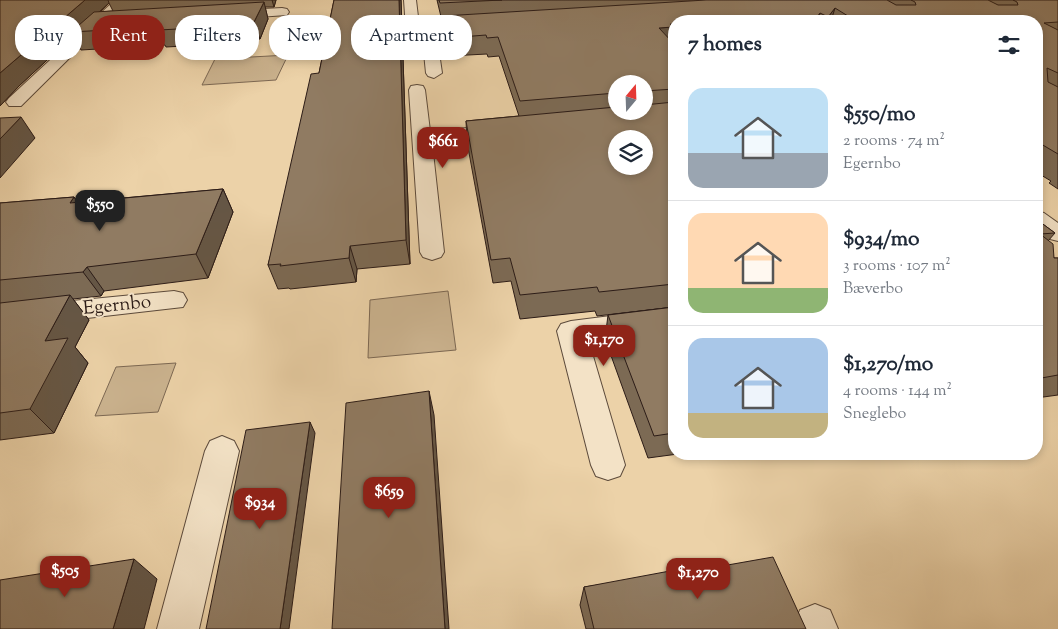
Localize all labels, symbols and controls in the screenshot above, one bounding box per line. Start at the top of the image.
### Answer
chip: Buy [15,15,82,60]
chip: Rent [92,15,165,60]
chip: Filters [175,15,259,60]
chip: New [269,15,341,60]
chip: Apartment [351,15,472,60]
text: 7 homes [688,30,762,60]
icon: filters [995,31,1023,59]
north arrow [608,75,652,120]
map controls [608,75,653,175]
text: $550/mo [843,100,915,130]
icon: home [728,108,788,168]
pin: $661 [413,126,473,169]
button: layers [608,130,653,175]
text: 2 rooms · 74 m² [843,130,945,153]
text: $661 [428,131,458,154]
text: Egernbo [843,153,901,176]
pin: $550 [70,190,130,232]
text: $550 [86,194,114,217]
text: $934/mo [843,225,919,255]
icon: home [728,233,788,293]
text: 3 rooms · 107 m² [843,255,951,278]
text: Bæverbo [843,278,903,301]
street label: Egernbo [82,289,152,323]
pin: $1,170 [563,324,645,367]
text: $1,170 [584,329,624,352]
text: $1,270/mo [843,350,933,380]
icon: home [728,358,788,418]
text: 4 rooms · 144 m² [843,380,952,403]
text: Sneglebo [843,403,906,426]
pin: $659 [359,476,419,519]
text: $659 [374,481,404,504]
pin: $934 [230,488,290,530]
text: $934 [245,492,275,515]
pin: $505 [35,556,95,598]
pin: $1,270 [657,558,739,600]
text: $505 [51,560,79,583]
text: $1,270 [677,562,719,585]

